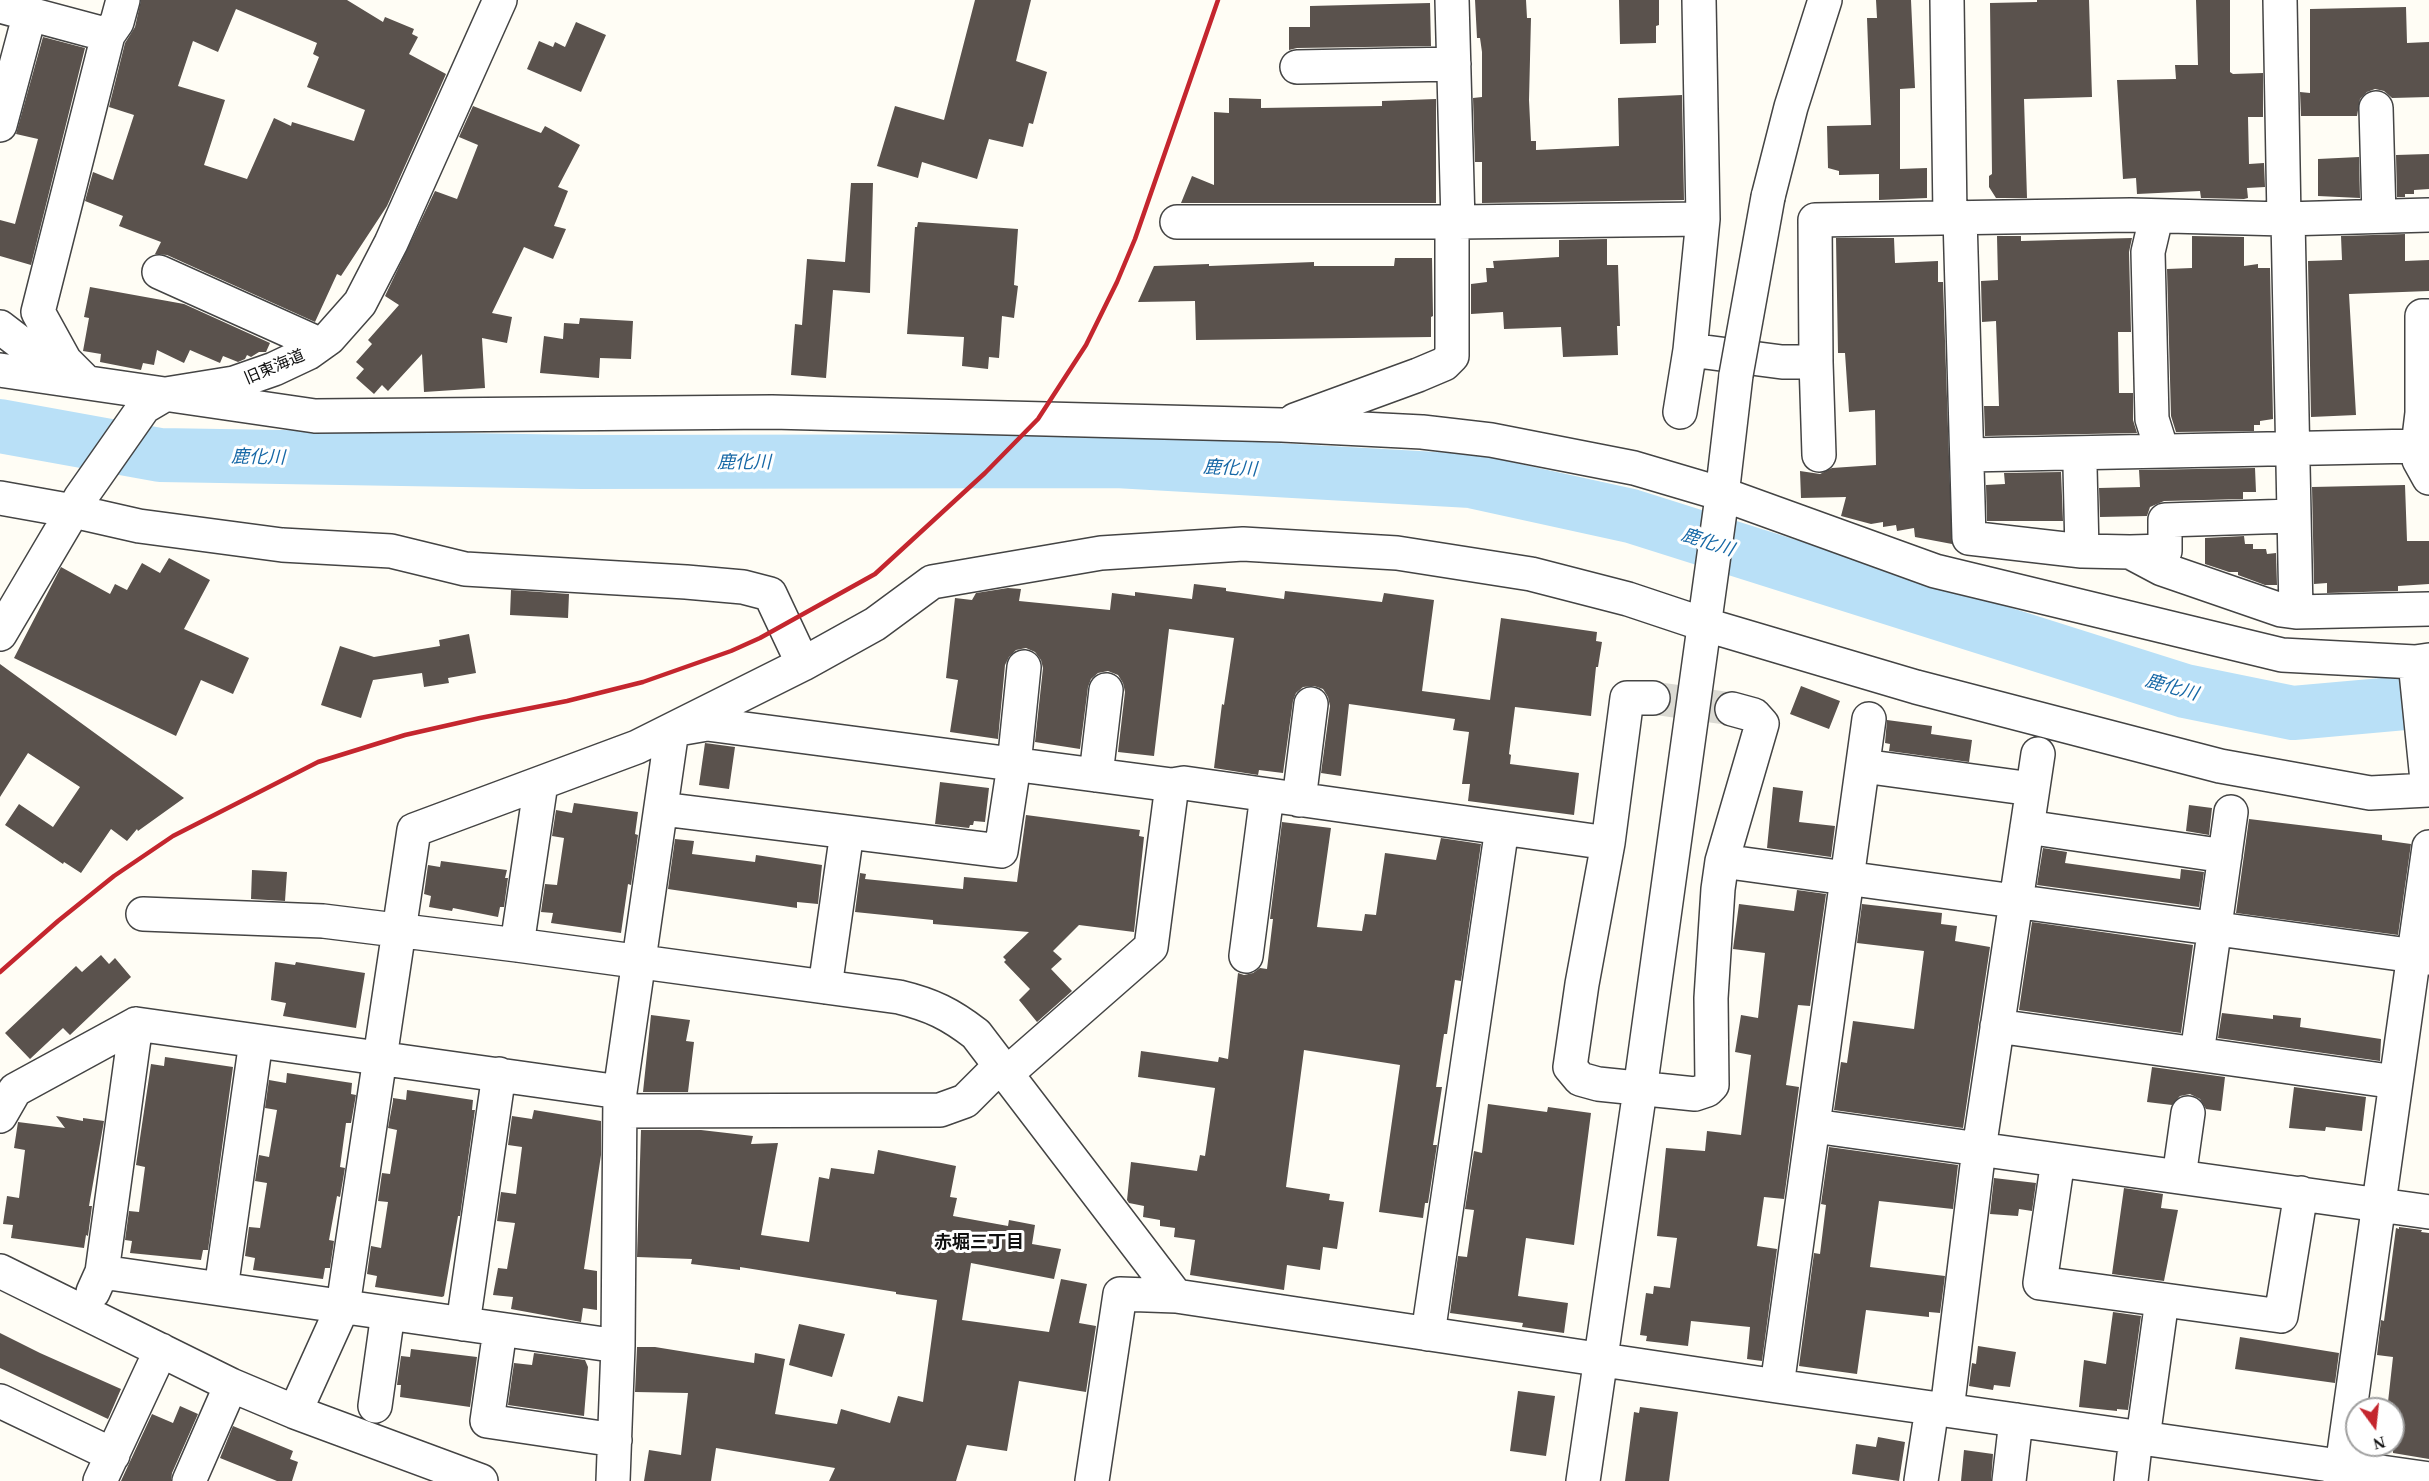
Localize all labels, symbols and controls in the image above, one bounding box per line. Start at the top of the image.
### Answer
street label: 旧東海道 [241,345,307,387]
water label: 鹿化川 [231,445,285,467]
water label: 鹿化川 [717,450,771,472]
water label: 鹿化川 [1202,455,1258,479]
water label: 鹿化川 [1679,522,1737,560]
water label: 鹿化川 [2143,668,2201,704]
district label: 赤堀三丁目 [934,1230,1024,1252]
north arrow [2345,1397,2405,1457]
text: N [2371,1433,2387,1453]

